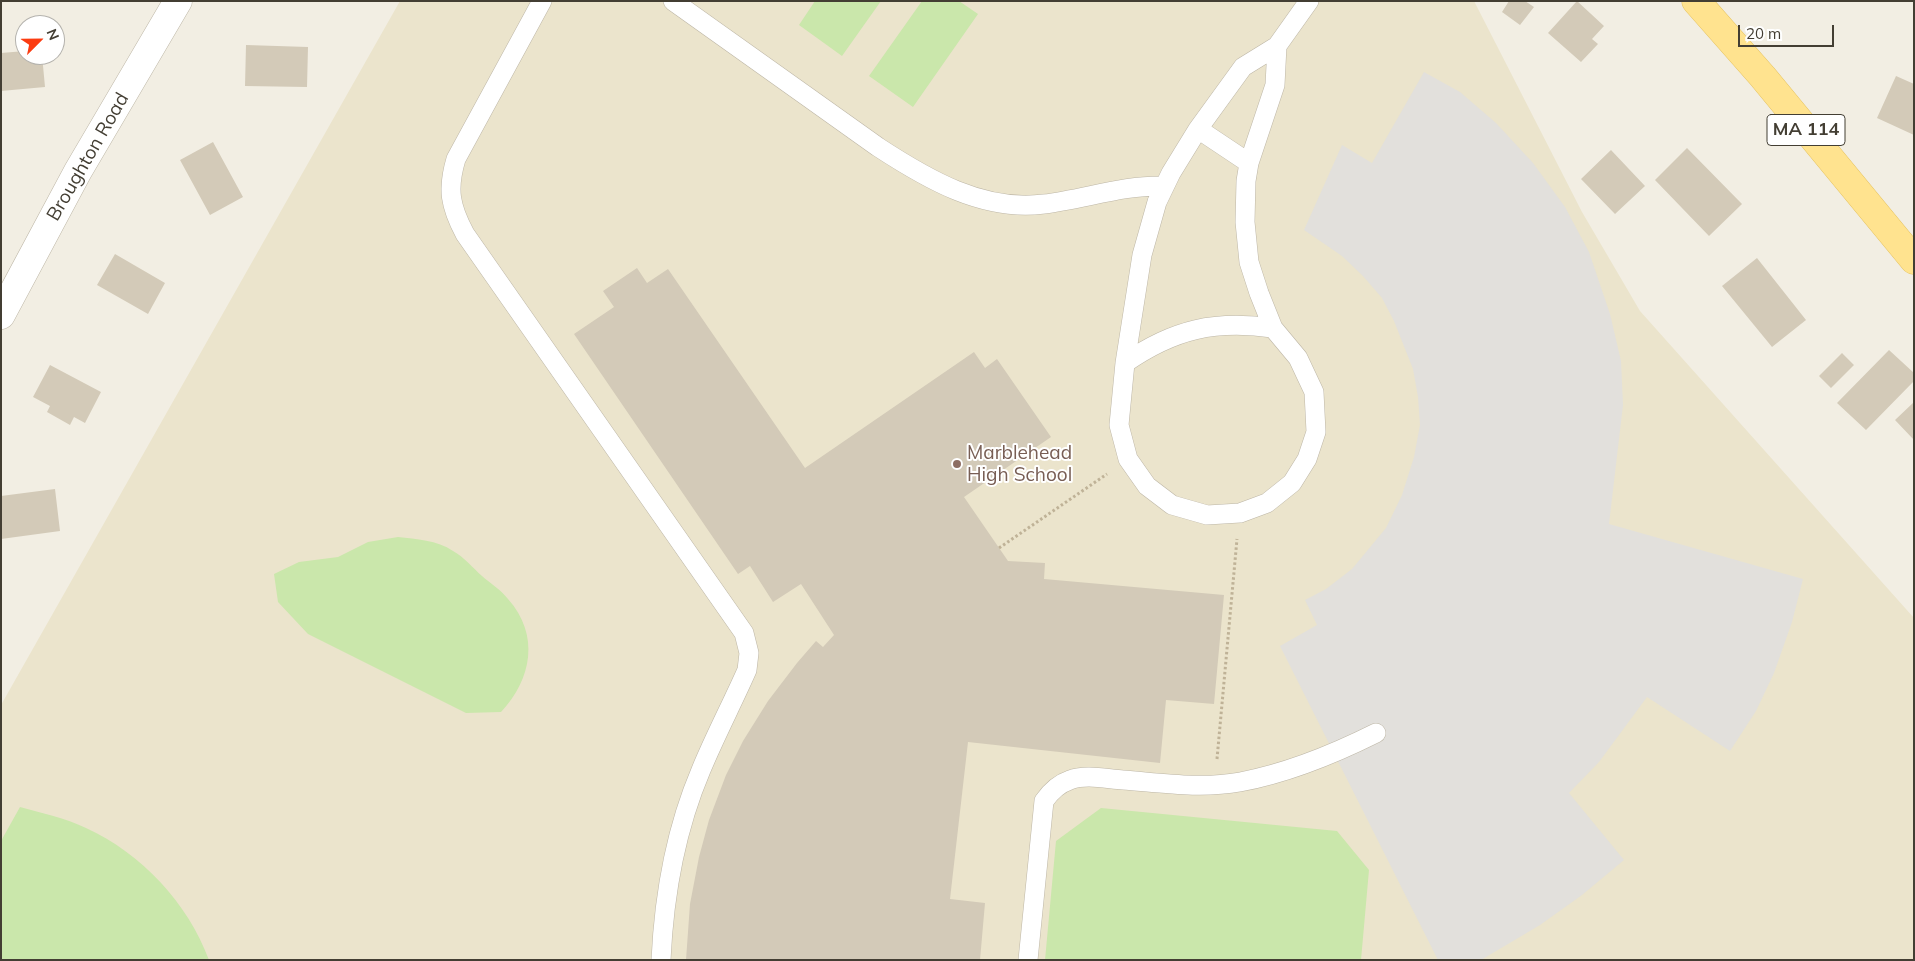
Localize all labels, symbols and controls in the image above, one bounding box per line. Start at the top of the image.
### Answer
north arrow [15,15,65,65]
scale bar [1740,15,1836,47]
text: 20 m [1746,24,1781,43]
text: N [43,26,63,43]
street label: Broughton Road [42,89,134,225]
road number: MA 114 [1767,114,1845,146]
place label: Marblehead High School [967,442,1072,486]
marker: Marblehead High School [951,458,963,470]

